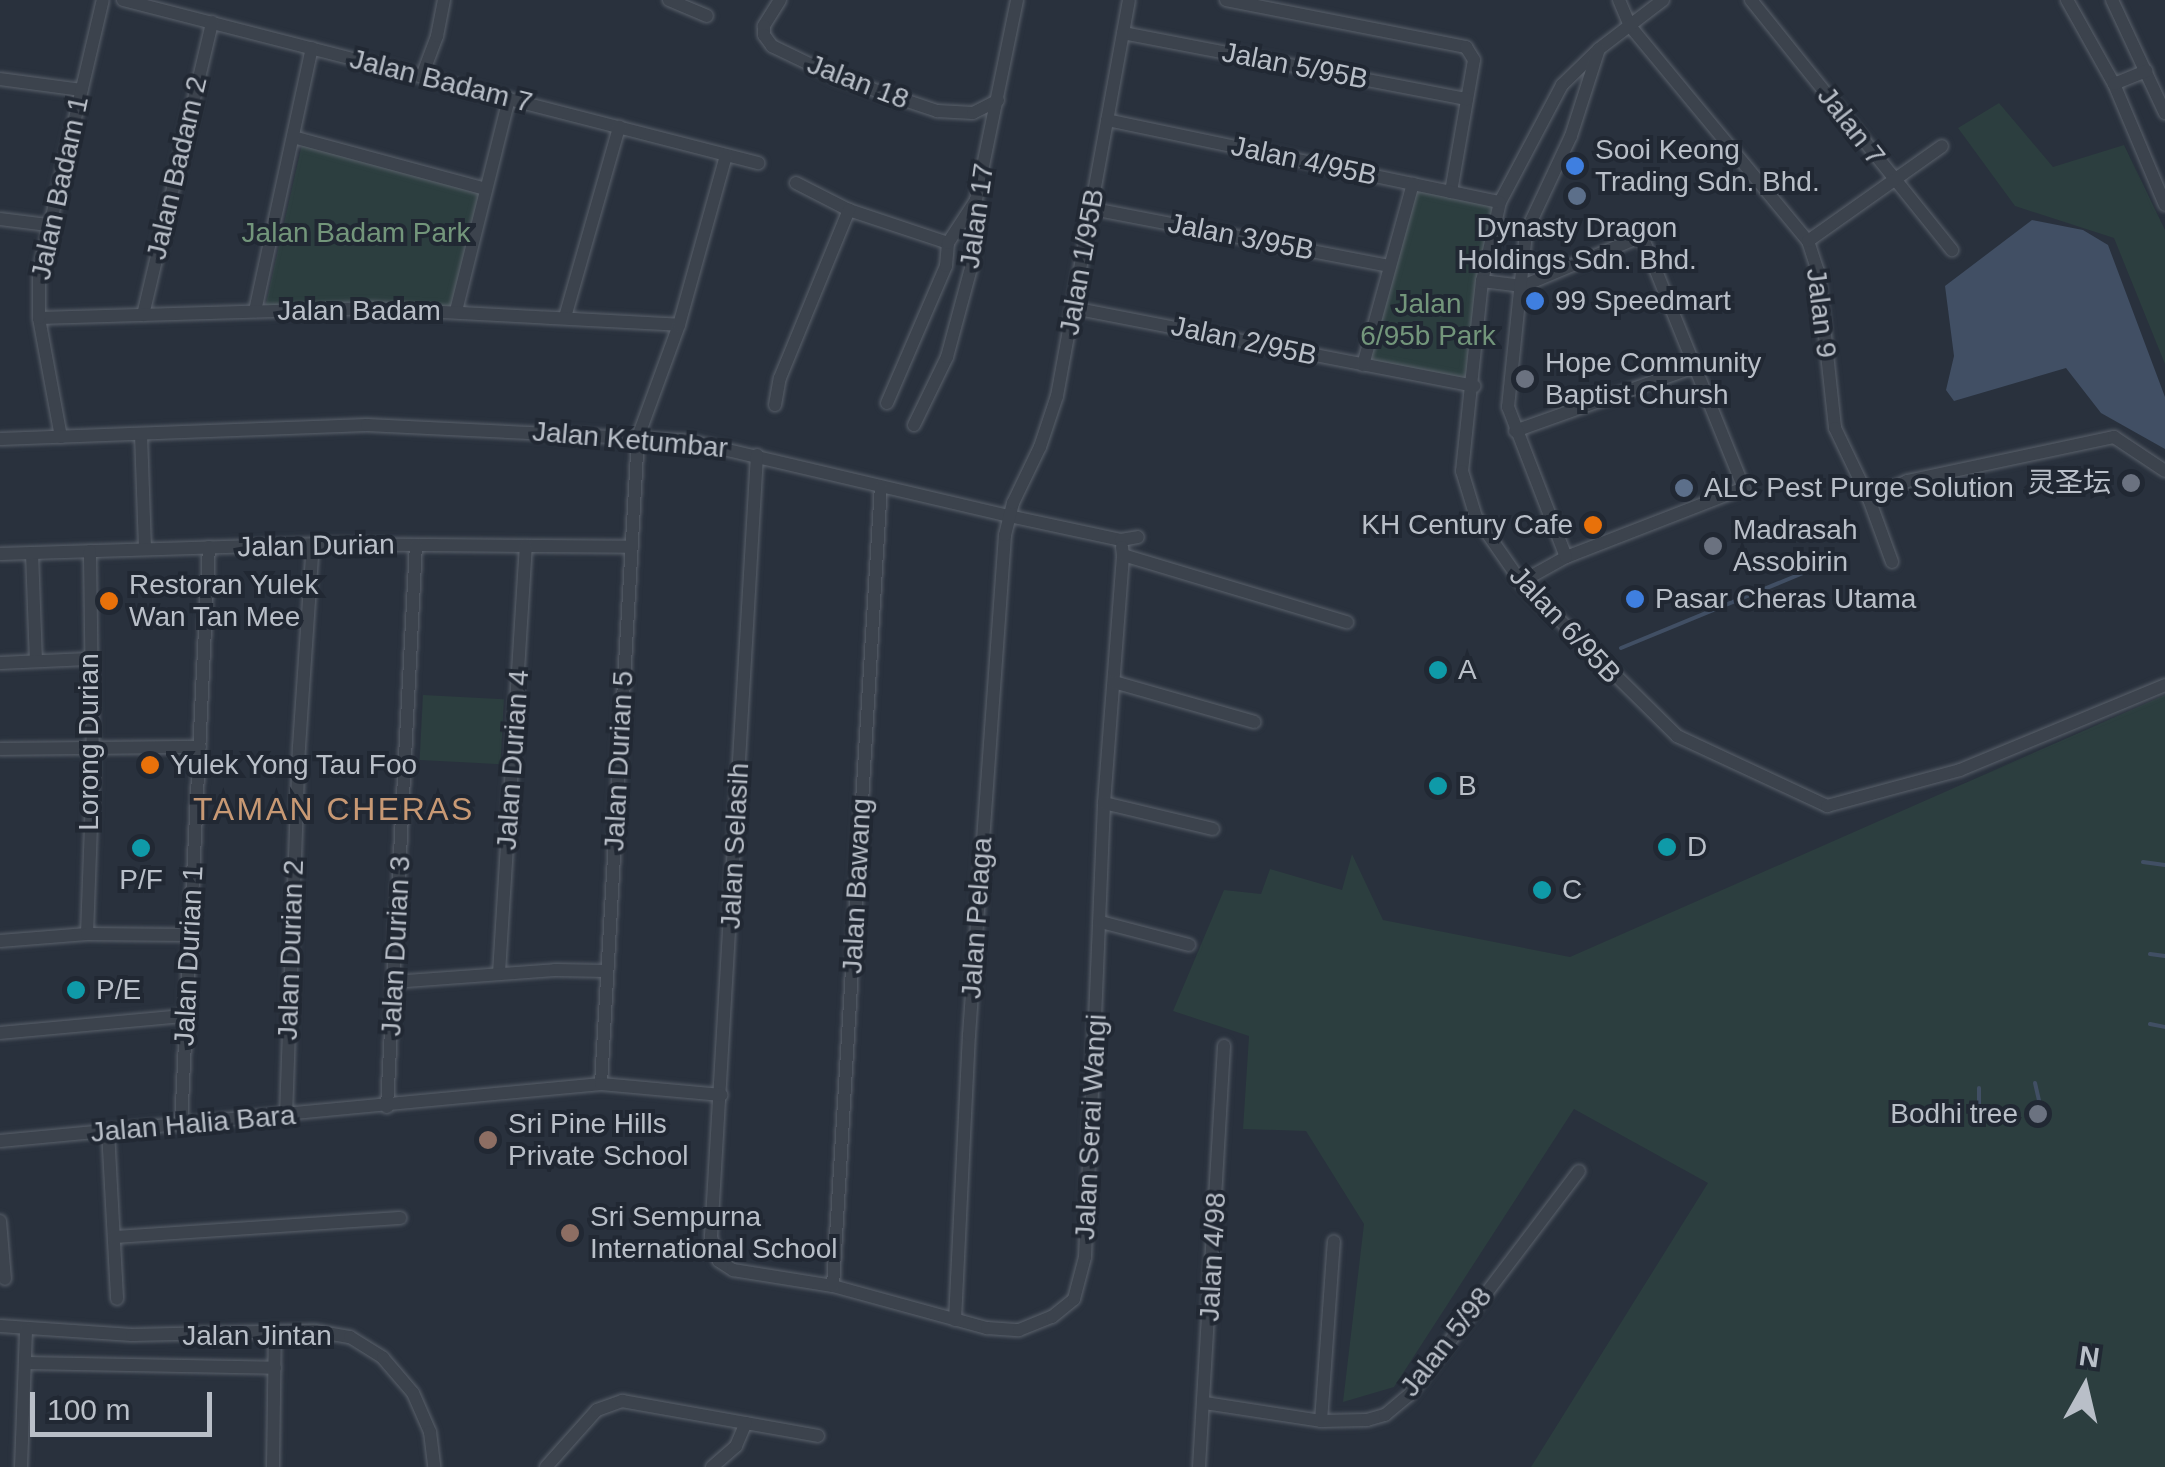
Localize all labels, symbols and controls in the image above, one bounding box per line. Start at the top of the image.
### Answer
street label: Jalan 5/95B [1219,35,1371,97]
street label: Jalan Badam 7 [346,42,536,120]
street label: Jalan 18 [803,47,913,117]
street label: Jalan Badam 2 [140,73,214,263]
street label: Jalan 7 [1810,80,1892,172]
street label: Jalan Badam 1 [24,93,96,283]
street label: Jalan 4/95B [1228,129,1380,193]
place label: Sooi Keong Trading Sdn. Bhd. [1595,133,1820,199]
marker: Sooi Keong Trading Sdn. Bhd. [1564,155,1586,177]
street label: Jalan 17 [953,161,1001,271]
marker: Dynasty Dragon Holdings Sdn. Bhd. [1566,185,1588,207]
street label: Jalan 1/95B [1053,186,1111,338]
street label: Jalan 3/95B [1165,206,1317,268]
place label: Dynasty Dragon Holdings Sdn. Bhd. [1457,211,1697,277]
park label: Jalan Badam Park [242,216,470,250]
street label: Jalan 9 [1799,266,1843,360]
place label: 99 Speedmart [1555,284,1731,318]
park label: Jalan 6/95b Park [1360,287,1496,353]
marker: 99 Speedmart [1524,290,1546,312]
street label: Jalan Badam [277,294,441,328]
street label: Jalan 2/95B [1168,309,1320,373]
place label: Hope Community Baptist Chursh [1545,346,1761,412]
marker: Hope Community Baptist Chursh [1514,368,1536,390]
street label: Jalan Ketumbar [531,415,729,465]
place label: 灵圣坛 [2027,466,2111,500]
place label: ALC Pest Purge Solution [1704,471,2014,505]
marker: 灵圣坛 [2120,472,2142,494]
marker: ALC Pest Purge Solution [1673,477,1695,499]
place label: KH Century Cafe [1361,508,1573,542]
place label: Madrasah Assobirin [1733,513,1858,579]
marker: KH Century Cafe [1582,514,1604,536]
street label: Jalan Durian [237,528,395,564]
marker: Madrasah Assobirin [1702,535,1724,557]
street label: Jalan 6/95B [1502,559,1628,691]
place label: Restoran Yulek Wan Tan Mee [129,568,319,634]
place label: Pasar Cheras Utama [1655,582,1916,616]
marker: Pasar Cheras Utama [1624,588,1646,610]
marker: Restoran Yulek Wan Tan Mee [98,590,120,612]
street label: Lorong Durian [72,653,106,831]
place label: A [1458,653,1477,687]
marker: A [1427,659,1449,681]
street label: Jalan Durian 4 [490,669,536,851]
street label: Jalan Durian 5 [597,670,641,852]
place label: Yulek Yong Tau Foo [170,748,418,782]
marker: Yulek Yong Tau Foo [139,754,161,776]
street label: Jalan Selasih [714,762,756,930]
place label: B [1458,769,1477,803]
marker: B [1427,775,1449,797]
district label: TAMAN CHERAS [193,790,475,828]
street label: Jalan Bawang [836,797,878,975]
place label: D [1687,830,1707,864]
street label: Jalan Pelaga [955,836,999,1000]
marker: D [1656,836,1678,858]
marker: P/F [130,837,152,859]
street label: Jalan Durian 3 [374,855,418,1037]
street label: Jalan Durian 2 [271,859,311,1041]
place label: P/F [119,863,163,897]
street label: Jalan Durian 1 [167,865,211,1047]
place label: C [1562,873,1582,907]
marker: C [1531,879,1553,901]
place label: P/E [96,973,141,1007]
marker: P/E [65,979,87,1001]
street label: Jalan Serai Wangi [1068,1013,1114,1241]
place label: Bodhi tree [1890,1097,2018,1131]
street label: Jalan Halia Bara [89,1098,297,1150]
marker: Bodhi tree [2027,1103,2049,1125]
place label: Sri Pine Hills Private School [508,1107,689,1173]
marker: Sri Pine Hills Private School [477,1129,499,1151]
street label: Jalan 4/98 [1193,1192,1233,1322]
place label: Sri Sempurna International School [590,1200,838,1266]
marker: Sri Sempurna International School [559,1222,581,1244]
street label: Jalan 5/98 [1393,1281,1499,1403]
street label: Jalan Jintan [182,1319,332,1353]
north arrow [2035,1337,2135,1437]
text: N [2077,1340,2101,1374]
scale bar [35,1372,218,1434]
text: 100 m [47,1393,130,1426]

